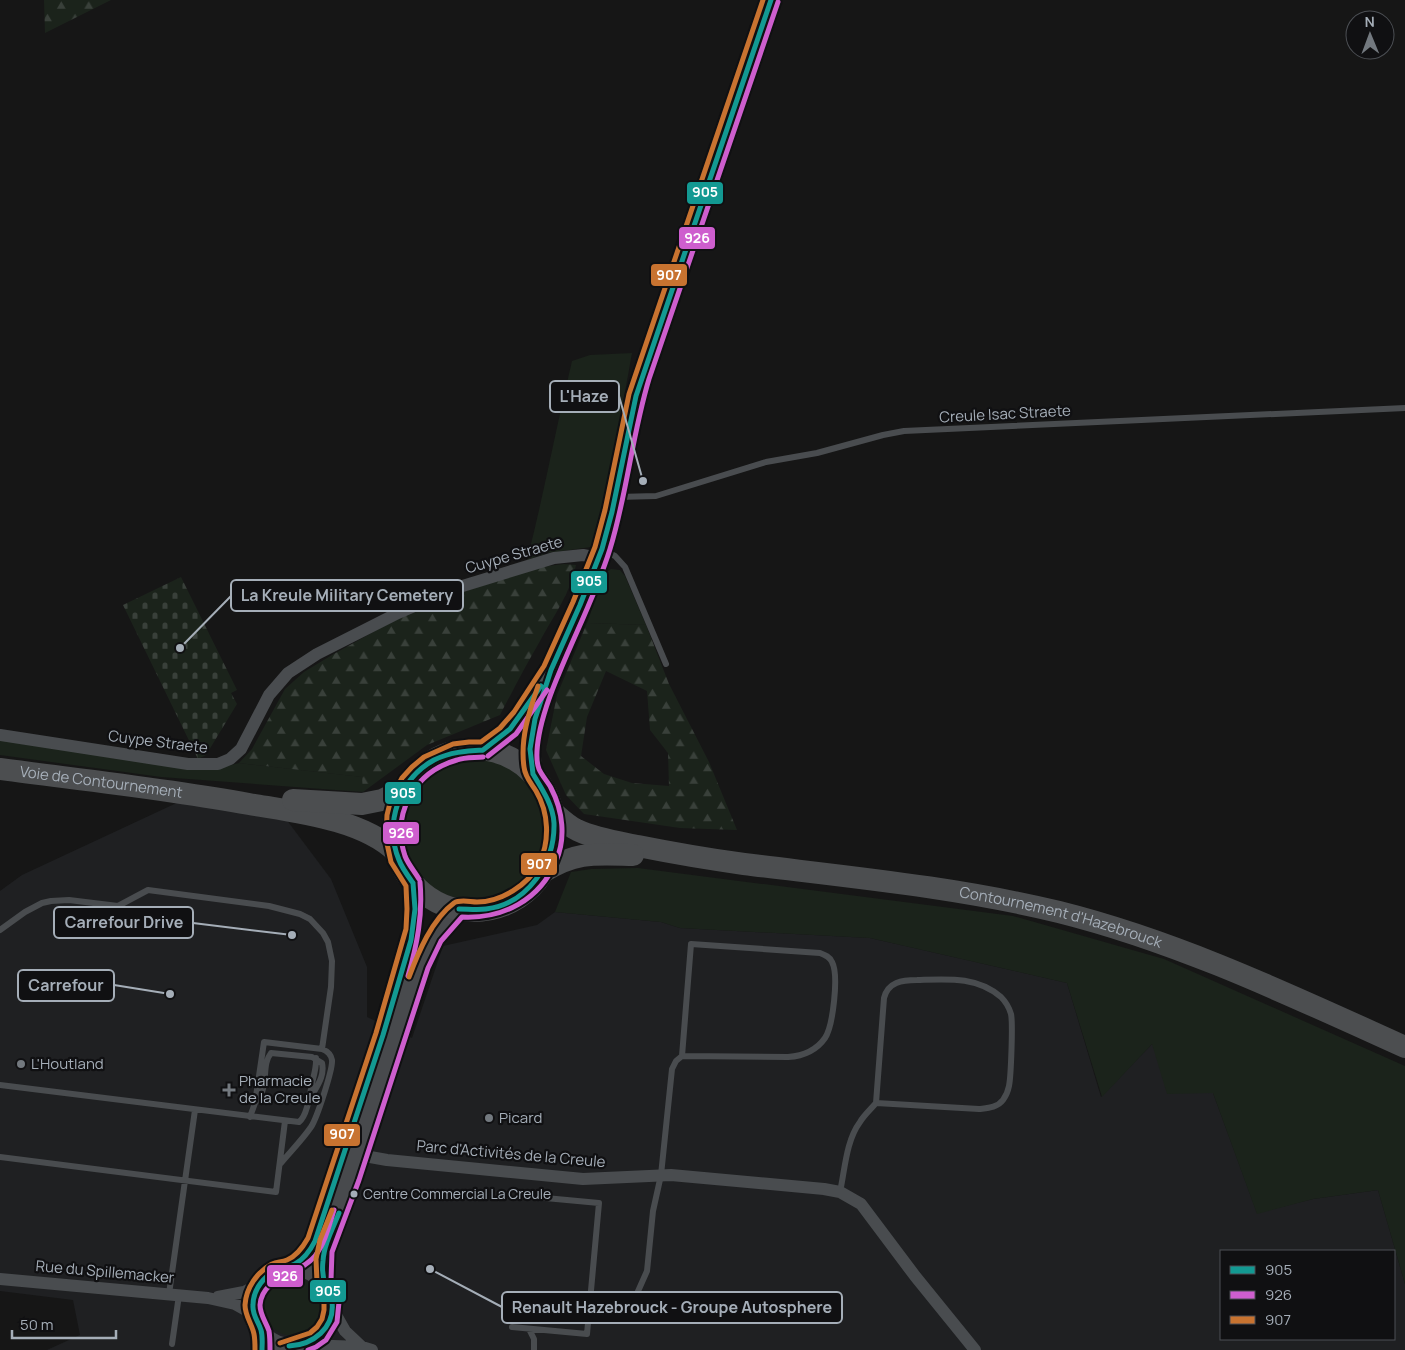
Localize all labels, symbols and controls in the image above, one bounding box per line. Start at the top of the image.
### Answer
north arrow [1345,10,1395,60]
text: N [1365,12,1375,31]
line badge: 905 [686,181,724,205]
text: 905 [692,182,718,201]
line badge: 926 [678,226,716,250]
text: 926 [684,228,710,247]
line badge: 907 [650,263,688,287]
text: 907 [656,265,682,284]
callout: L'Haze [550,381,619,412]
text: L'Haze [559,385,609,407]
street label: Creule Isac Straete [939,400,1072,427]
street label: Cuype Straete [463,531,565,578]
line badge: 905 [570,570,608,594]
text: 905 [576,571,602,590]
callout: La Kreule Military Cemetery [231,580,463,611]
text: La Kreule Military Cemetery [241,584,453,606]
street label: Cuype Straete [107,725,209,758]
street label: Voie de Contournement [18,761,184,803]
line badge: 905 [384,781,422,805]
text: 905 [390,783,416,802]
line badge: 926 [382,821,420,845]
text: 926 [388,823,414,842]
line badge: 907 [520,852,558,876]
text: 907 [526,854,552,873]
street label: Contournement d'Hazebrouck [958,881,1166,953]
callout: Carrefour Drive [54,907,193,938]
text: Carrefour Drive [65,911,184,933]
callout: Carrefour [18,970,114,1001]
text: Carrefour [28,974,104,996]
place label: L'Houtland [31,1053,104,1074]
marker: L'Houtland [15,1058,27,1070]
place label: Pharmacie de la Creule [239,1070,321,1108]
marker: Pharmacie de la Creule [223,1084,235,1096]
place label: Picard [499,1107,542,1128]
marker: Picard [483,1112,495,1124]
line badge: 907 [323,1123,361,1147]
text: 907 [329,1124,355,1143]
street label: Parc d'Activités de la Creule [416,1135,607,1172]
place label: Centre Commercial La Creule [363,1184,551,1203]
marker: Centre Commercial La Creule [349,1189,359,1199]
legend [1220,1250,1395,1340]
street label: Rue du Spillemacker [35,1255,176,1288]
text: 905 [1265,1259,1292,1280]
line badge: 926 [266,1264,304,1288]
text: 926 [272,1266,298,1285]
line badge: 905 [309,1279,347,1303]
text: 905 [315,1281,341,1300]
text: 926 [1265,1284,1292,1305]
callout: Renault Hazebrouck - Groupe Autosphere [502,1292,842,1323]
text: Renault Hazebrouck - Groupe Autosphere [512,1296,833,1318]
scale bar [12,1308,116,1340]
text: 907 [1265,1309,1291,1330]
text: 50 m [20,1314,54,1335]

